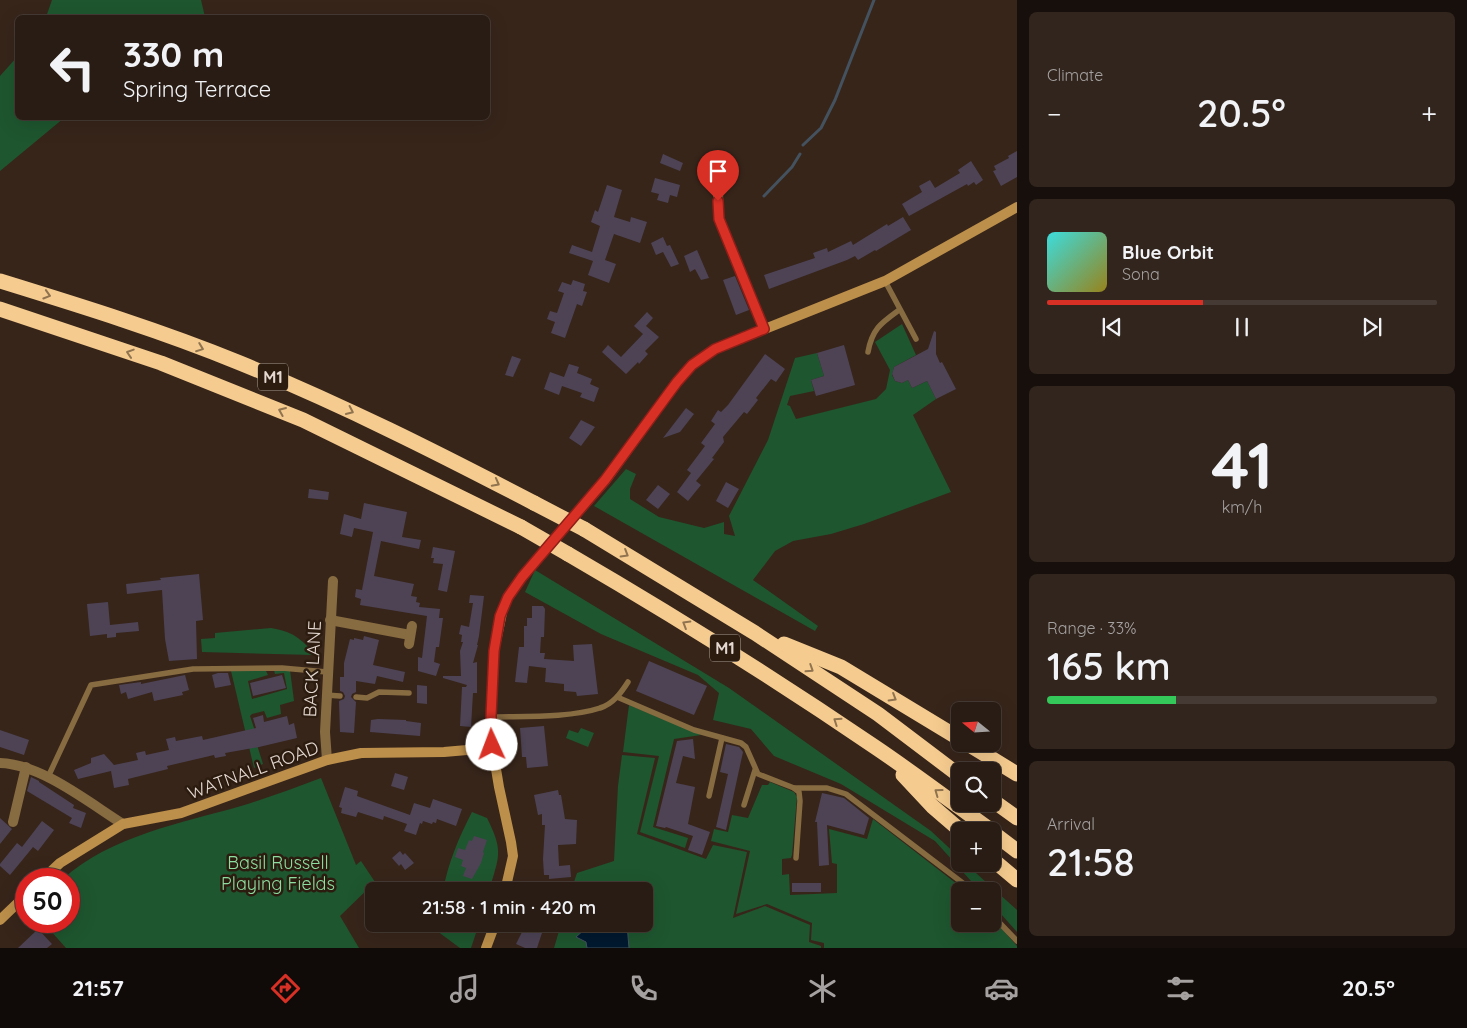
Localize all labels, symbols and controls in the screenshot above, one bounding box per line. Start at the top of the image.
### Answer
text: 330 m [123,32,224,76]
icon: left [40,35,105,100]
text: Climate [1047,65,1103,85]
text: Spring Terrace [123,75,271,103]
text: 20.5° [1197,89,1286,137]
text: − [1047,96,1062,131]
text: + [1421,96,1437,131]
pin [697,150,739,201]
icon: arrive [704,157,732,185]
text: Blue Orbit [1122,240,1214,264]
text: Sona [1122,264,1160,284]
one-way arrow [42,290,50,300]
icon: previous [1098,313,1126,341]
icon: pause [1228,313,1256,341]
icon: next [1358,313,1386,341]
one-way arrow [196,342,204,352]
one-way arrow [127,348,135,358]
road number: M1 [258,364,288,391]
one-way arrow [345,405,354,416]
one-way arrow [278,407,287,418]
text: 41 [1211,424,1273,505]
one-way arrow [491,477,500,487]
text: km/h [1222,497,1262,517]
one-way arrow [620,548,629,558]
text: Range · 33% [1047,618,1136,638]
street label: BACK LANE [298,620,326,718]
one-way arrow [682,620,691,630]
road number: M1 [710,634,740,661]
text: 165 km [1047,642,1171,690]
one-way arrow [804,663,814,672]
one-way arrow [888,692,897,702]
north arrow [951,702,1001,752]
map controls [951,702,1001,932]
position arrow [465,718,517,770]
one-way arrow [833,718,843,727]
street label: WATNALL ROAD [184,736,322,804]
button: search [951,762,1001,812]
one-way arrow [935,790,944,798]
text: Arrival [1047,814,1095,834]
button: + [951,822,1001,872]
text: 21:58 [1047,838,1134,886]
park label: Basil Russell Playing Fields [221,851,335,895]
speed limit sign: 50 [15,868,80,933]
button: − [951,882,1001,932]
text: 21:58 · 1 min · 420 m [422,895,596,919]
icon: directions [268,971,303,1006]
icon: music [447,971,482,1006]
icon: phone [626,971,661,1006]
icon: climate [805,971,840,1006]
icon: car [984,971,1019,1006]
icon: filters [1163,971,1198,1006]
text: 21:57 [72,974,124,1002]
text: 20.5° [1342,974,1395,1002]

